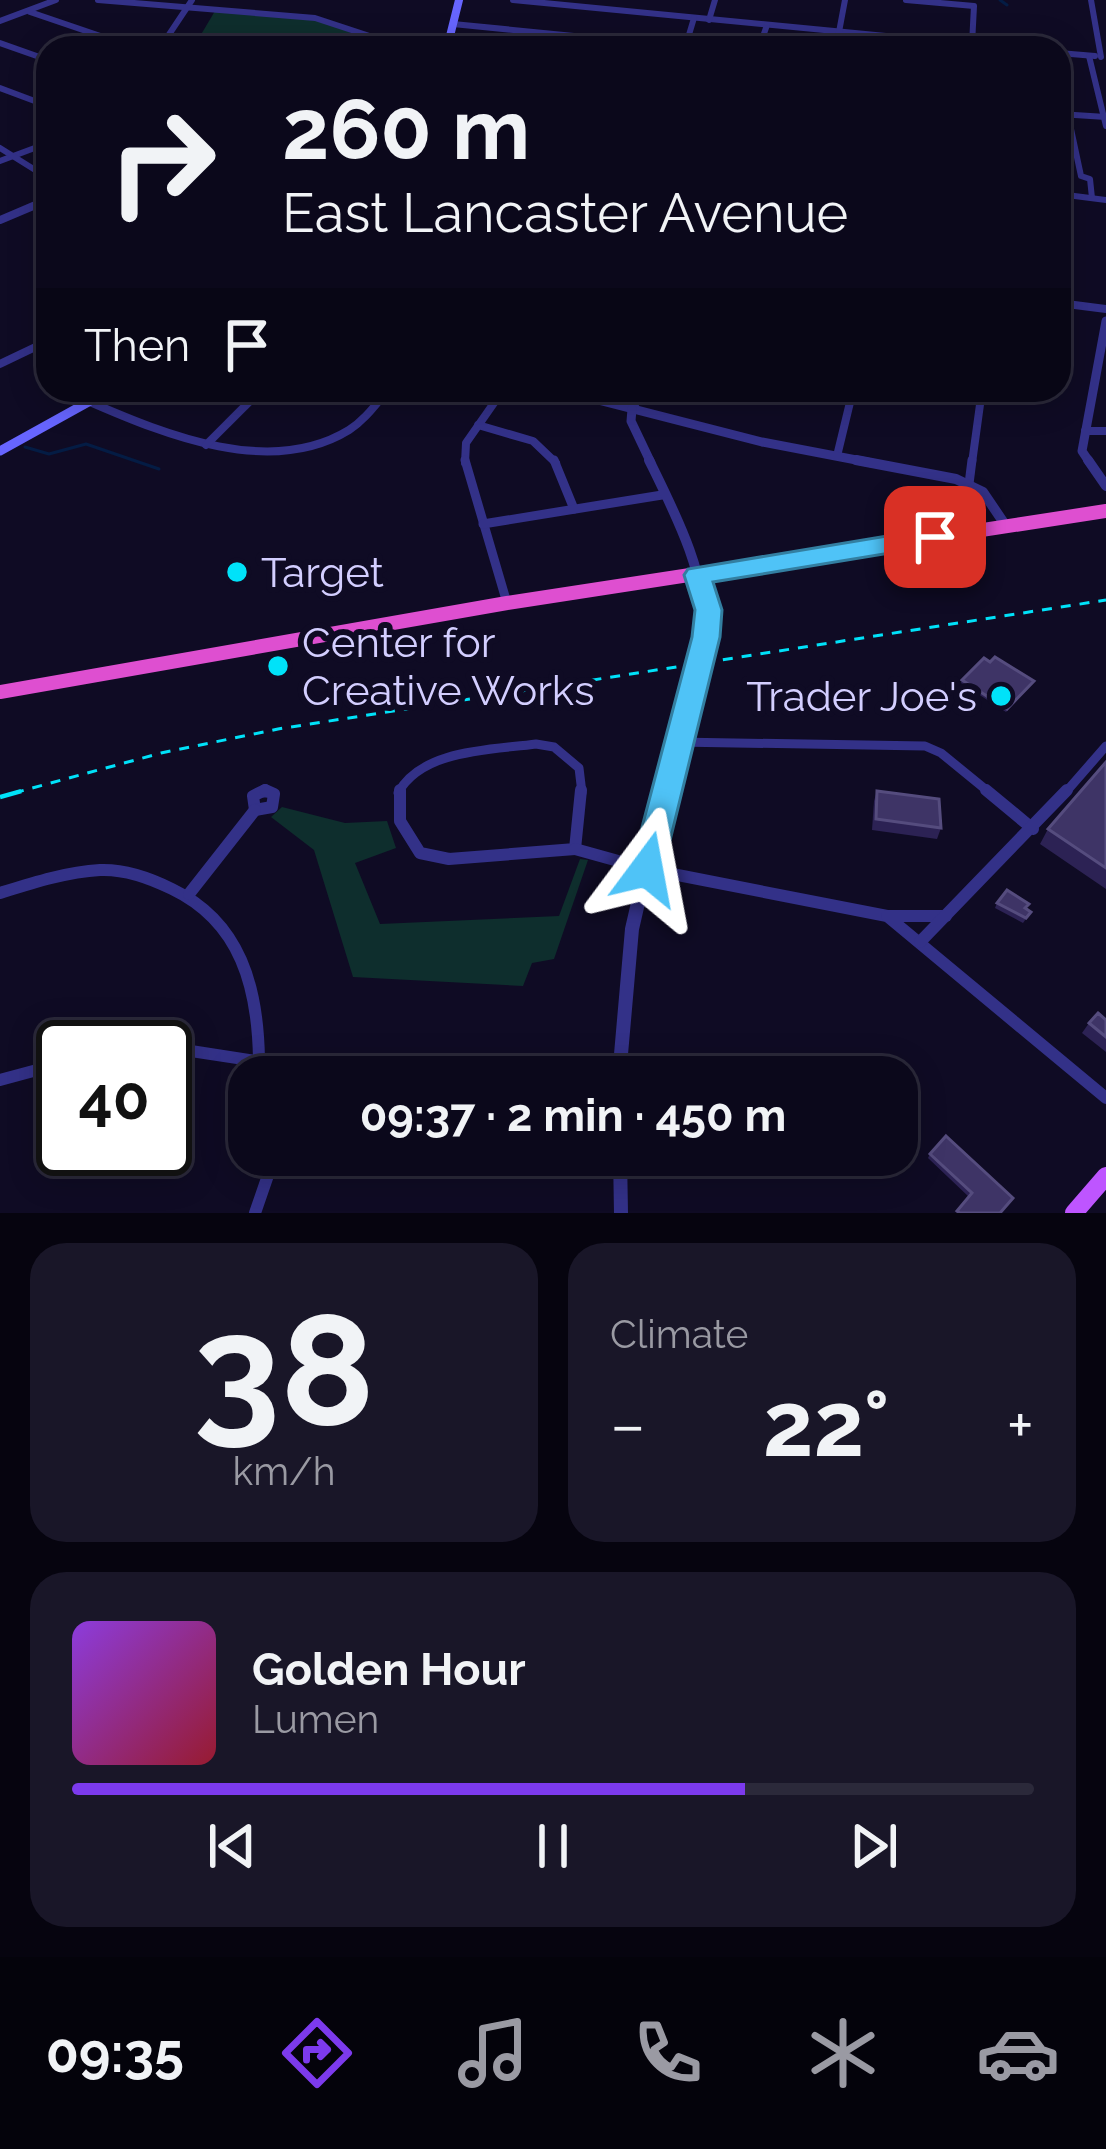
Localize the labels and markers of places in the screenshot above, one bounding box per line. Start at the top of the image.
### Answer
pin [884,486,986,588]
place label: Target [261,548,384,597]
marker: Target [224,559,250,585]
place label: Center for Creative Works [302,618,594,715]
marker: Center for Creative Works [265,653,291,679]
place label: Trader Joe's [746,672,977,721]
marker: Trader Joe's [988,683,1014,709]

